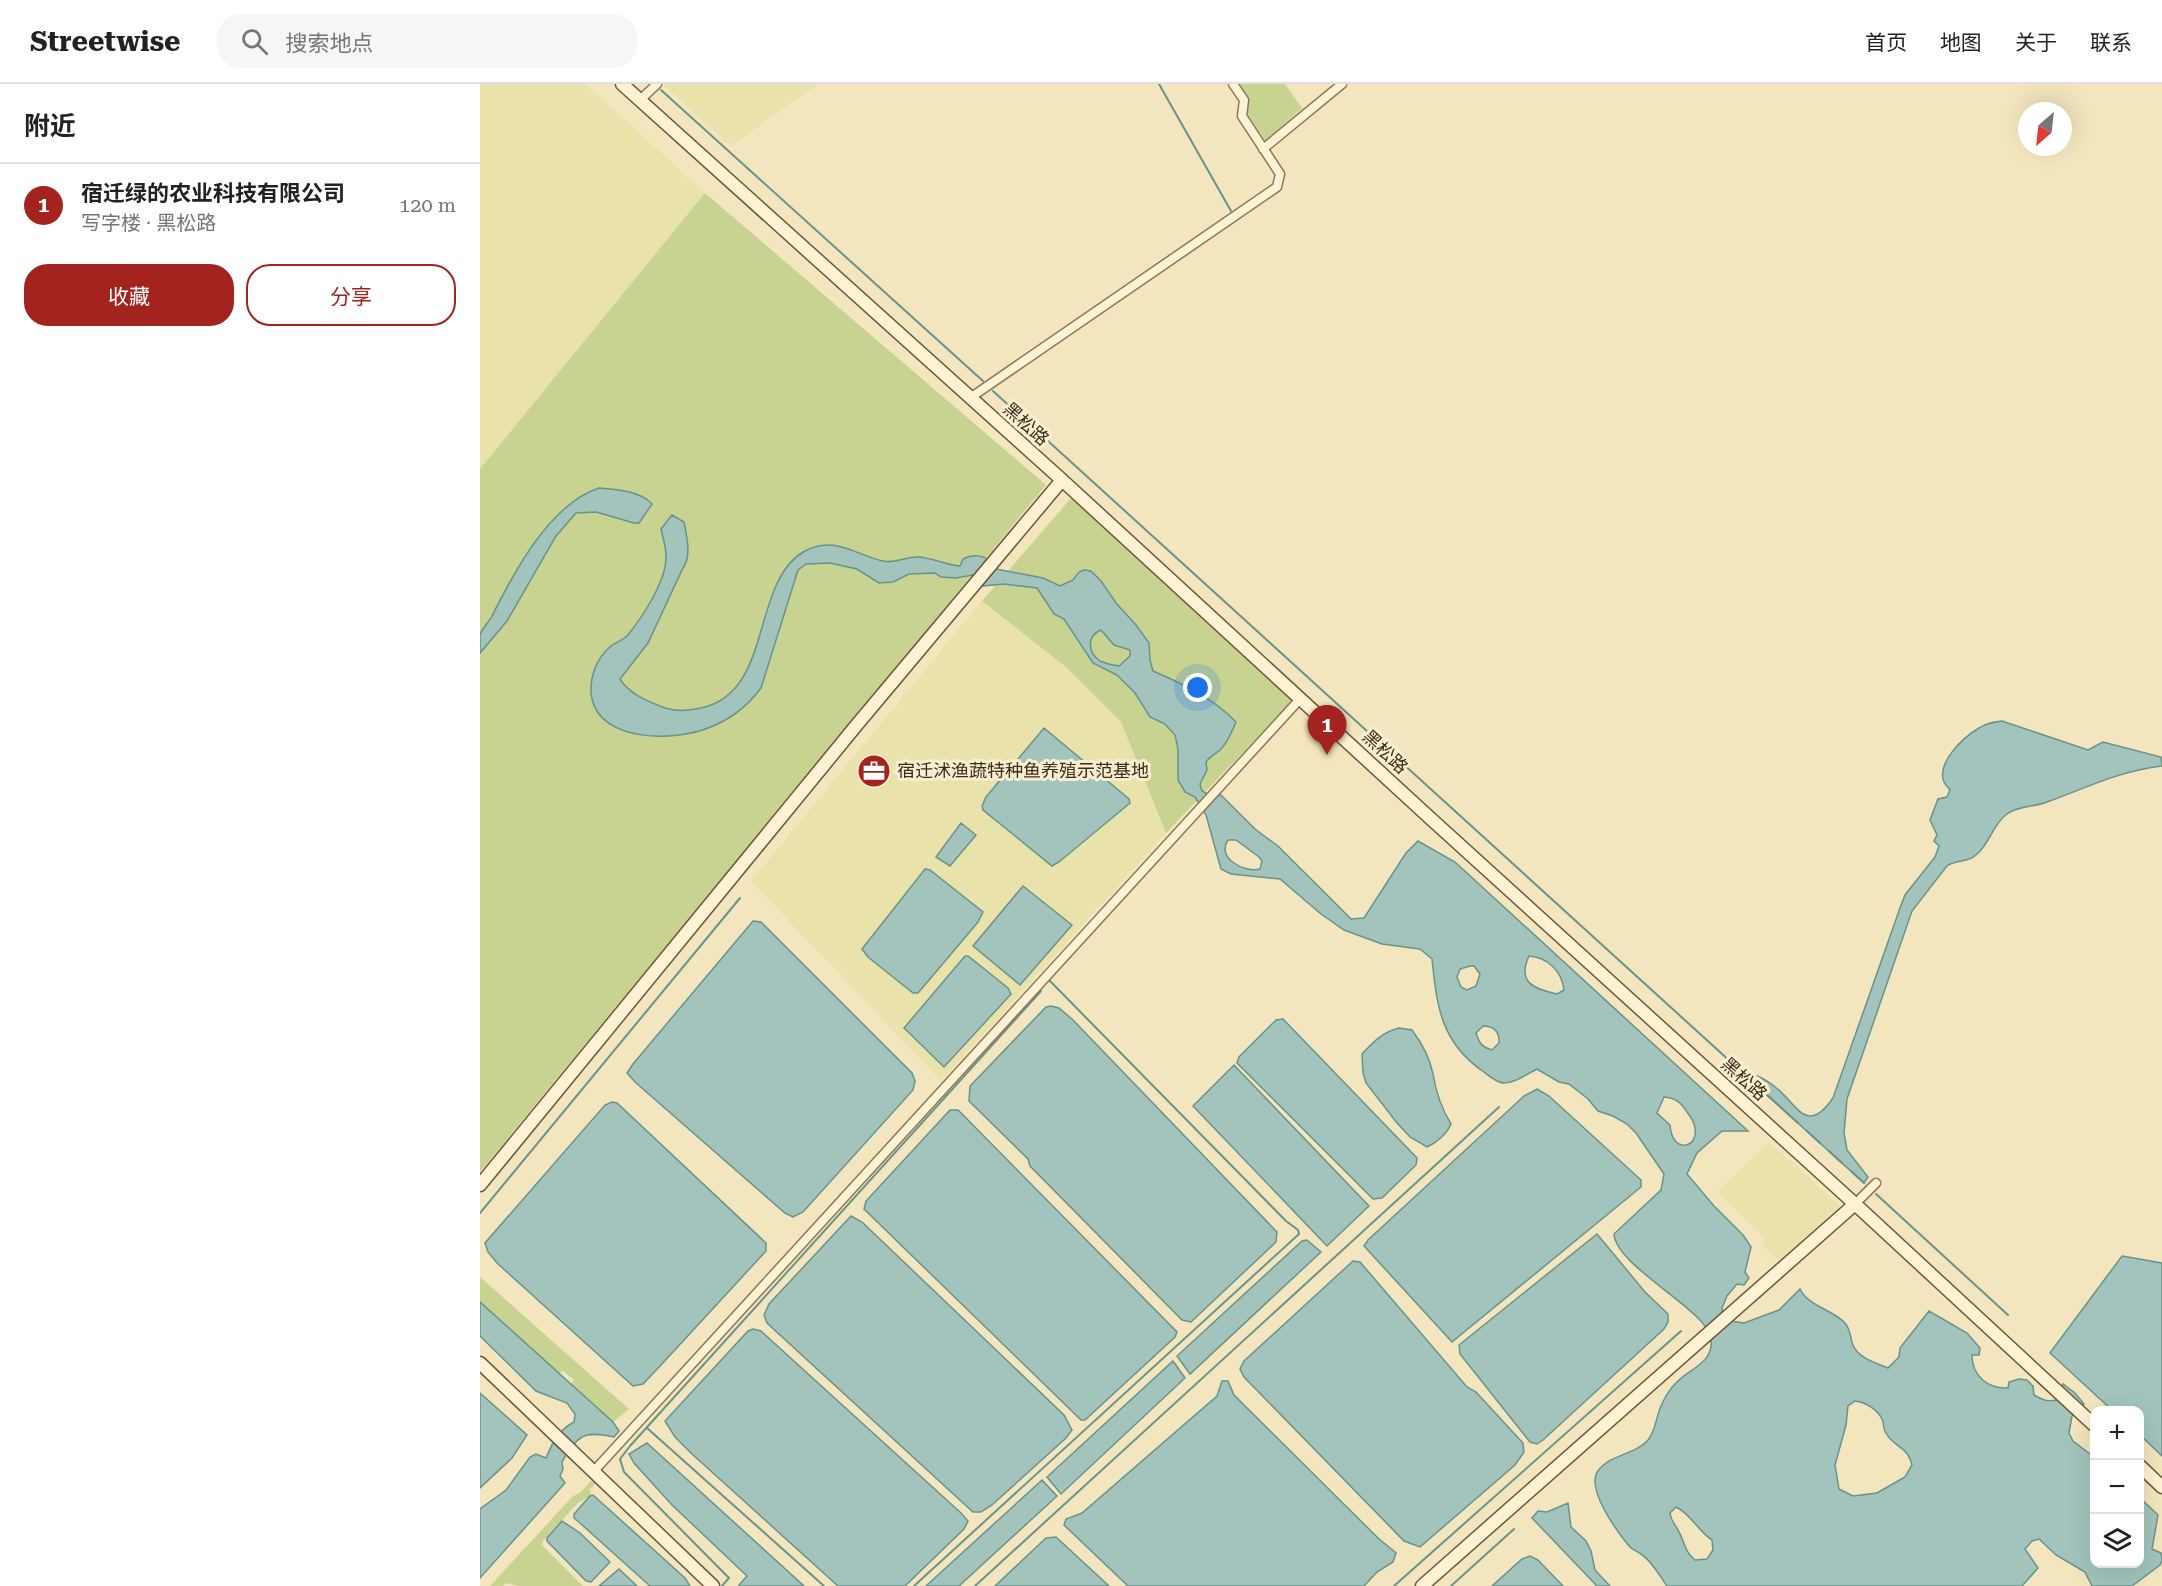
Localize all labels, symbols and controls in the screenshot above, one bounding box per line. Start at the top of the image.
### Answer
search box [217,14,637,68]
text: Streetwise [30,25,181,58]
icon: search [238,25,271,58]
text: 搜索地点 [286,31,374,56]
text: 首页 [1865,31,1907,55]
text: 地图 [1940,31,1982,55]
text: 关于 [2015,31,2057,55]
text: 联系 [2090,31,2132,55]
north arrow [2018,102,2072,156]
text: 附近 [24,111,76,141]
text: 宿迁绿的农业科技有限公司 [81,181,345,206]
text: 1 [38,193,49,217]
text: 120 m [399,193,456,217]
text: 写字楼 · 黑松路 [81,211,216,235]
button: 收藏 [24,264,234,326]
button: 分享 [246,264,456,326]
street label: 黑松路 [999,398,1053,449]
your location [1183,673,1212,702]
pin: 1 [1308,706,1346,755]
street label: 黑松路 [1358,726,1412,778]
office icon: 宿迁沭渔蔬特种鱼养殖示范基地 [856,753,892,789]
place label: 宿迁沭渔蔬特种鱼养殖示范基地 [897,760,1149,781]
street label: 黑松路 [1717,1053,1771,1104]
map controls [2090,1406,2144,1568]
button: + [2090,1406,2144,1460]
button: − [2090,1460,2144,1514]
button: layers [2090,1514,2144,1568]

